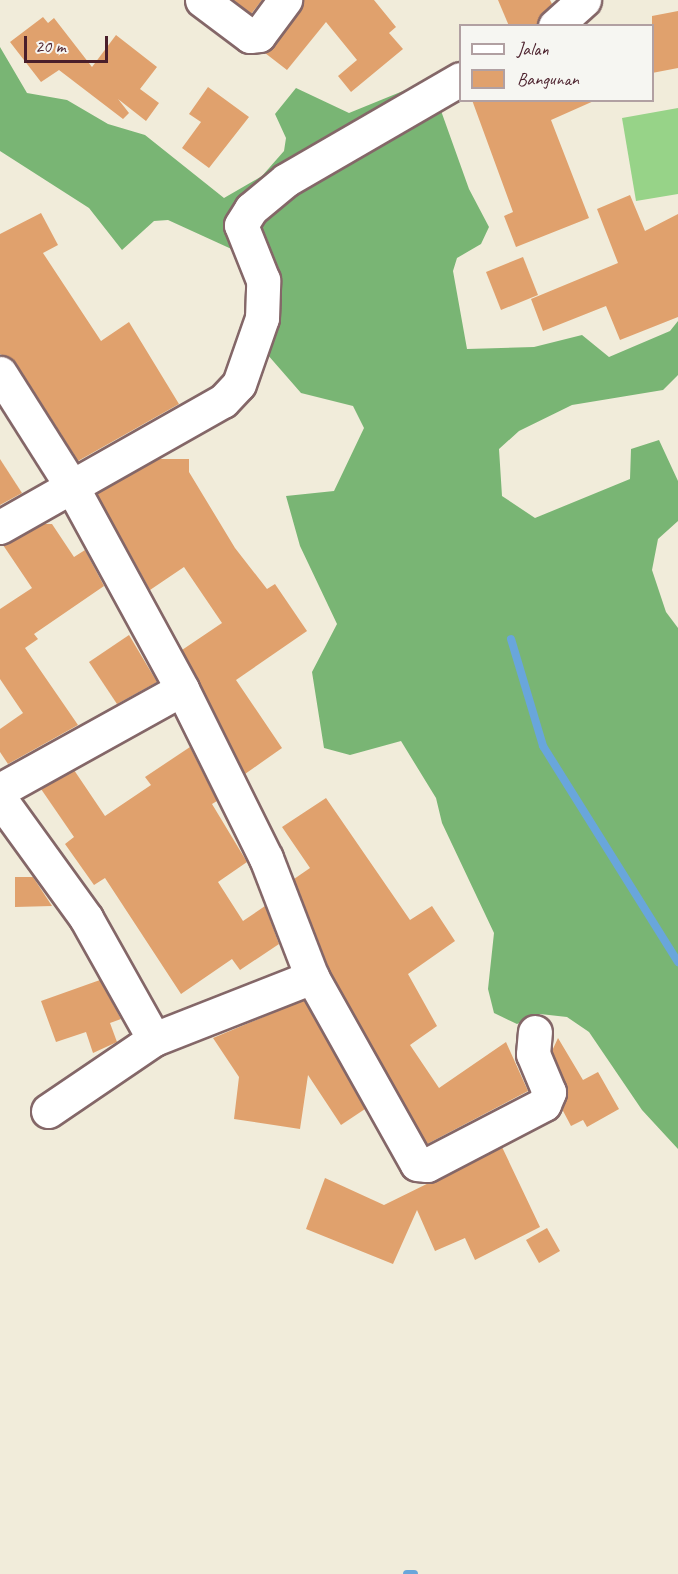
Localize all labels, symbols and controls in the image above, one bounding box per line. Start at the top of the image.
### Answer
scale bar [27,24,111,62]
legend [459,24,654,102]
text: 20 m [35,35,66,57]
text: Jalan [517,38,549,60]
text: Bangunan [517,68,579,90]

